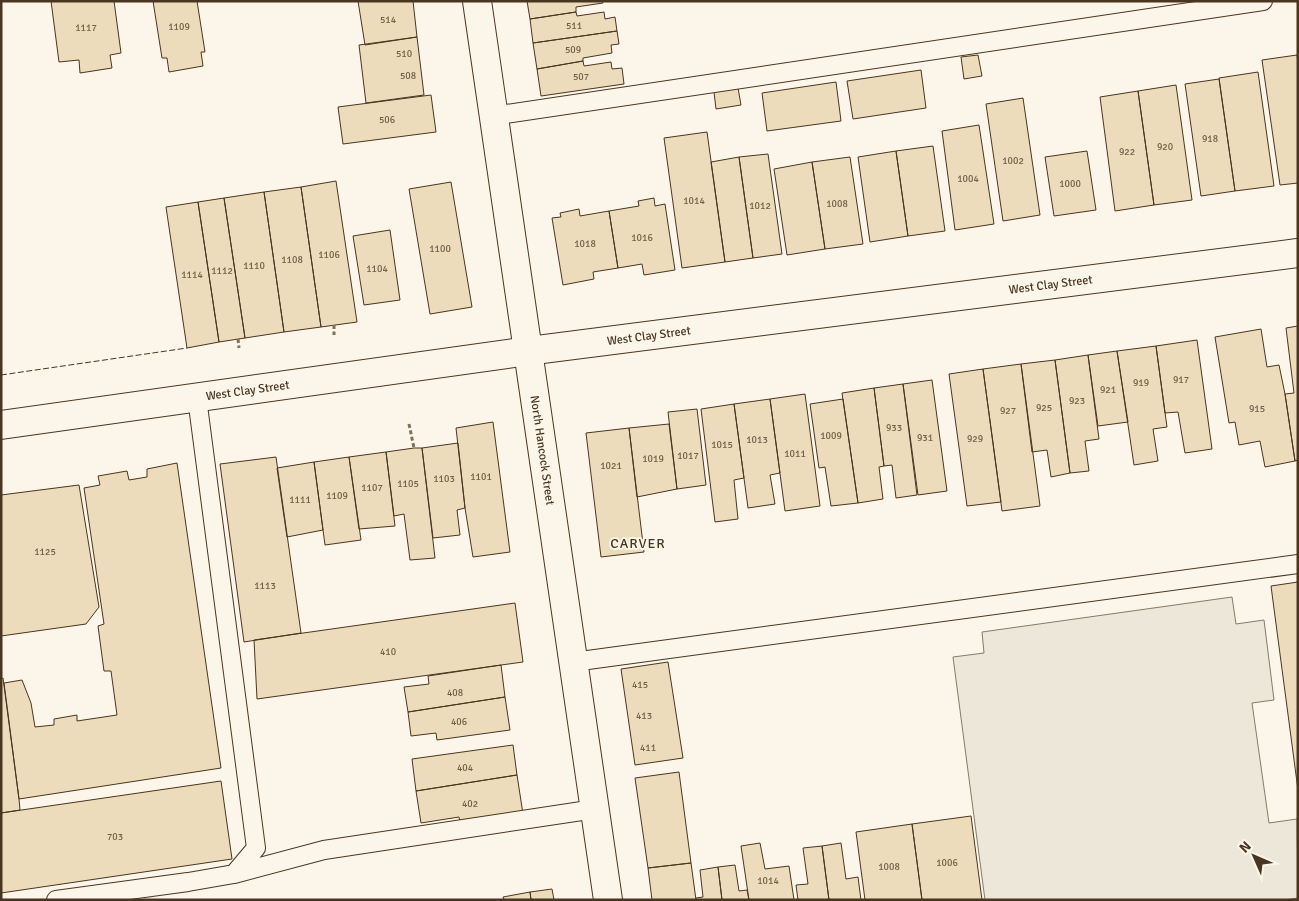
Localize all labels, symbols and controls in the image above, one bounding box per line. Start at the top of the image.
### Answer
house number: 514 [380,14,397,26]
house number: 511 [566,20,582,32]
house number: 1109 [168,21,190,33]
house number: 1117 [75,22,97,34]
house number: 509 [565,44,581,56]
house number: 510 [396,48,412,60]
house number: 508 [400,70,416,82]
house number: 507 [573,71,589,83]
house number: 506 [379,114,395,126]
house number: 918 [1202,133,1218,145]
house number: 920 [1157,141,1173,153]
house number: 922 [1119,146,1135,158]
house number: 1002 [1002,155,1024,167]
house number: 1004 [957,173,979,185]
house number: 1000 [1059,178,1081,190]
house number: 1014 [683,195,705,207]
house number: 1008 [826,198,848,210]
house number: 1012 [749,200,771,212]
house number: 1016 [631,232,653,244]
house number: 1018 [574,238,596,250]
house number: 1100 [429,243,451,255]
house number: 1106 [318,249,340,261]
house number: 1108 [281,254,303,266]
house number: 1110 [243,260,265,272]
house number: 1104 [366,263,388,275]
house number: 1112 [211,265,233,277]
house number: 1114 [181,269,203,281]
street label: West Clay Street [1008,272,1093,298]
street label: West Clay Street [606,323,692,349]
house number: 917 [1173,374,1189,386]
house number: 919 [1133,377,1149,389]
street label: West Clay Street [205,378,290,404]
house number: 921 [1100,384,1116,396]
street label: North Hancock Street [527,394,557,506]
house number: 923 [1069,395,1085,407]
house number: 925 [1036,402,1052,414]
house number: 915 [1249,403,1265,415]
house number: 927 [1000,405,1016,417]
house number: 933 [886,422,902,434]
house number: 1009 [820,430,842,442]
house number: 931 [917,432,933,444]
house number: 929 [967,433,983,445]
house number: 1013 [746,434,768,446]
house number: 1015 [711,439,733,451]
house number: 1011 [784,448,806,460]
house number: 1017 [677,450,699,462]
house number: 1019 [642,453,664,465]
house number: 1021 [600,460,622,472]
house number: 1101 [470,471,492,483]
house number: 1103 [433,473,455,485]
house number: 1105 [397,478,419,490]
house number: 1107 [361,482,383,494]
house number: 1109 [326,490,348,502]
house number: 1111 [289,494,311,506]
district label: CARVER [610,535,666,552]
house number: 1125 [34,546,56,558]
house number: 1113 [254,580,276,592]
house number: 410 [380,646,396,658]
house number: 415 [632,679,648,691]
house number: 408 [447,687,463,699]
house number: 413 [636,710,652,722]
house number: 406 [451,716,467,728]
house number: 411 [640,742,656,754]
house number: 404 [457,762,474,774]
house number: 402 [462,798,478,810]
house number: 703 [107,831,123,843]
north arrow [1229,831,1279,881]
text: N [1236,838,1255,857]
house number: 1006 [936,857,958,869]
house number: 1008 [878,861,900,873]
house number: 1014 [757,875,779,887]

